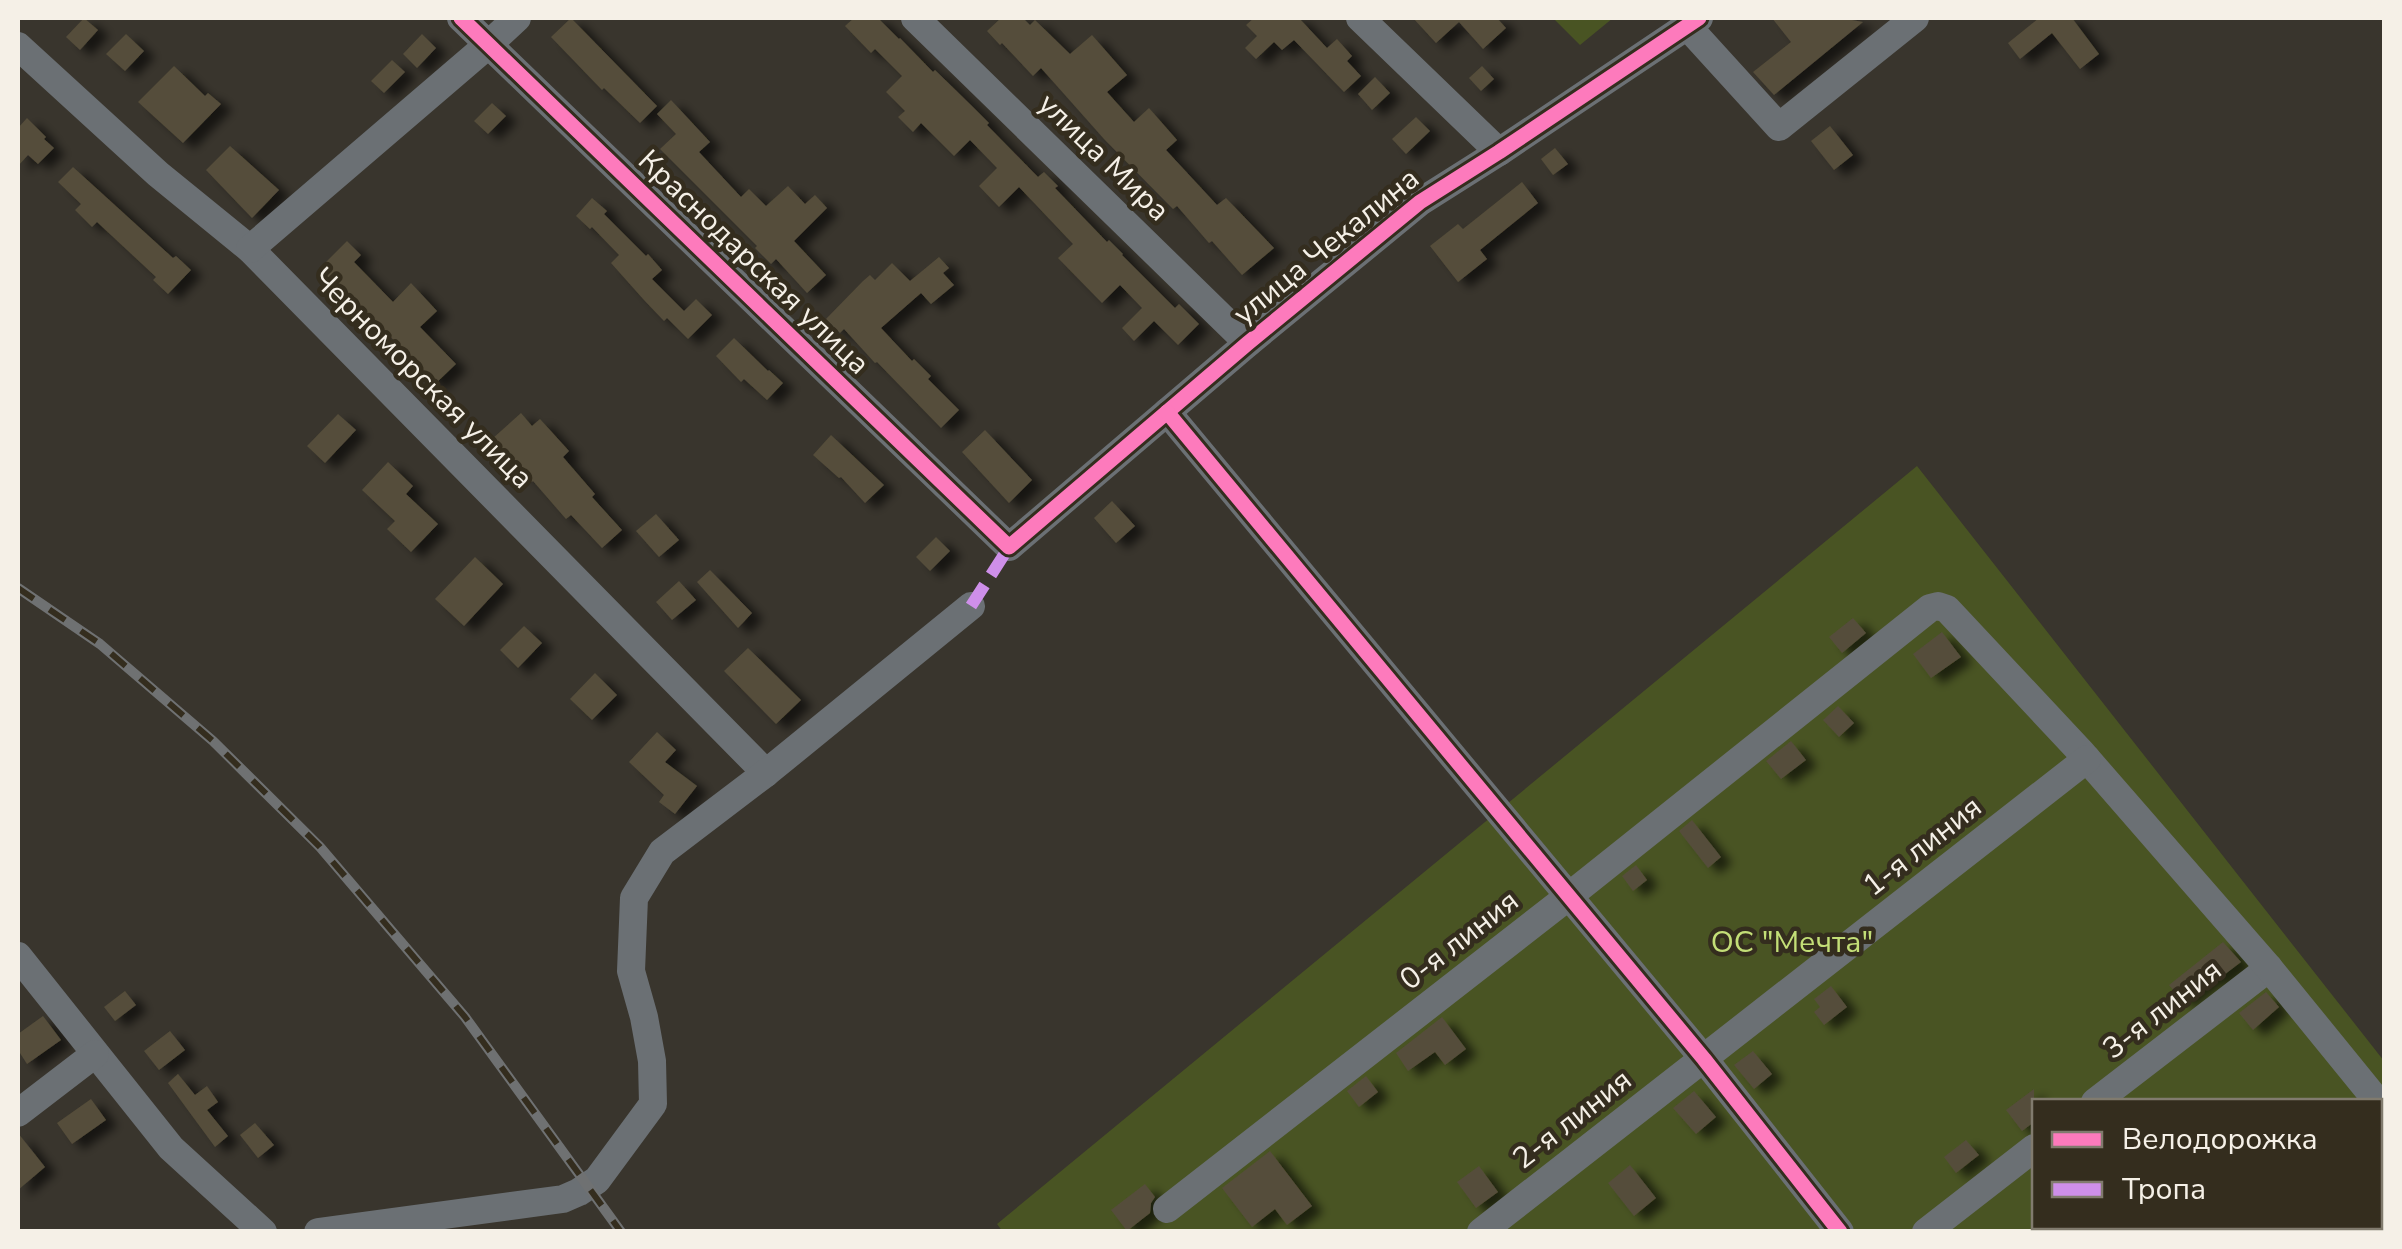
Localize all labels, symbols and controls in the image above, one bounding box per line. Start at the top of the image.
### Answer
street label: улица Мира [1029,84,1179,231]
street label: Краснодарская улица [629,141,878,384]
street label: улица Чекалина [1225,159,1428,334]
street label: Черноморская улица [303,259,542,498]
street label: 1-я линия [1854,787,1990,906]
street label: 0-я линия [1391,881,1527,1000]
park label: ОС "Мечта" [1711,922,1873,963]
street label: 3-я линия [2094,950,2230,1069]
street label: 2-я линия [1504,1060,1640,1179]
legend [2032,1099,2382,1229]
text: Велодорожка [2122,1119,2318,1160]
text: Тропа [2122,1169,2206,1210]

